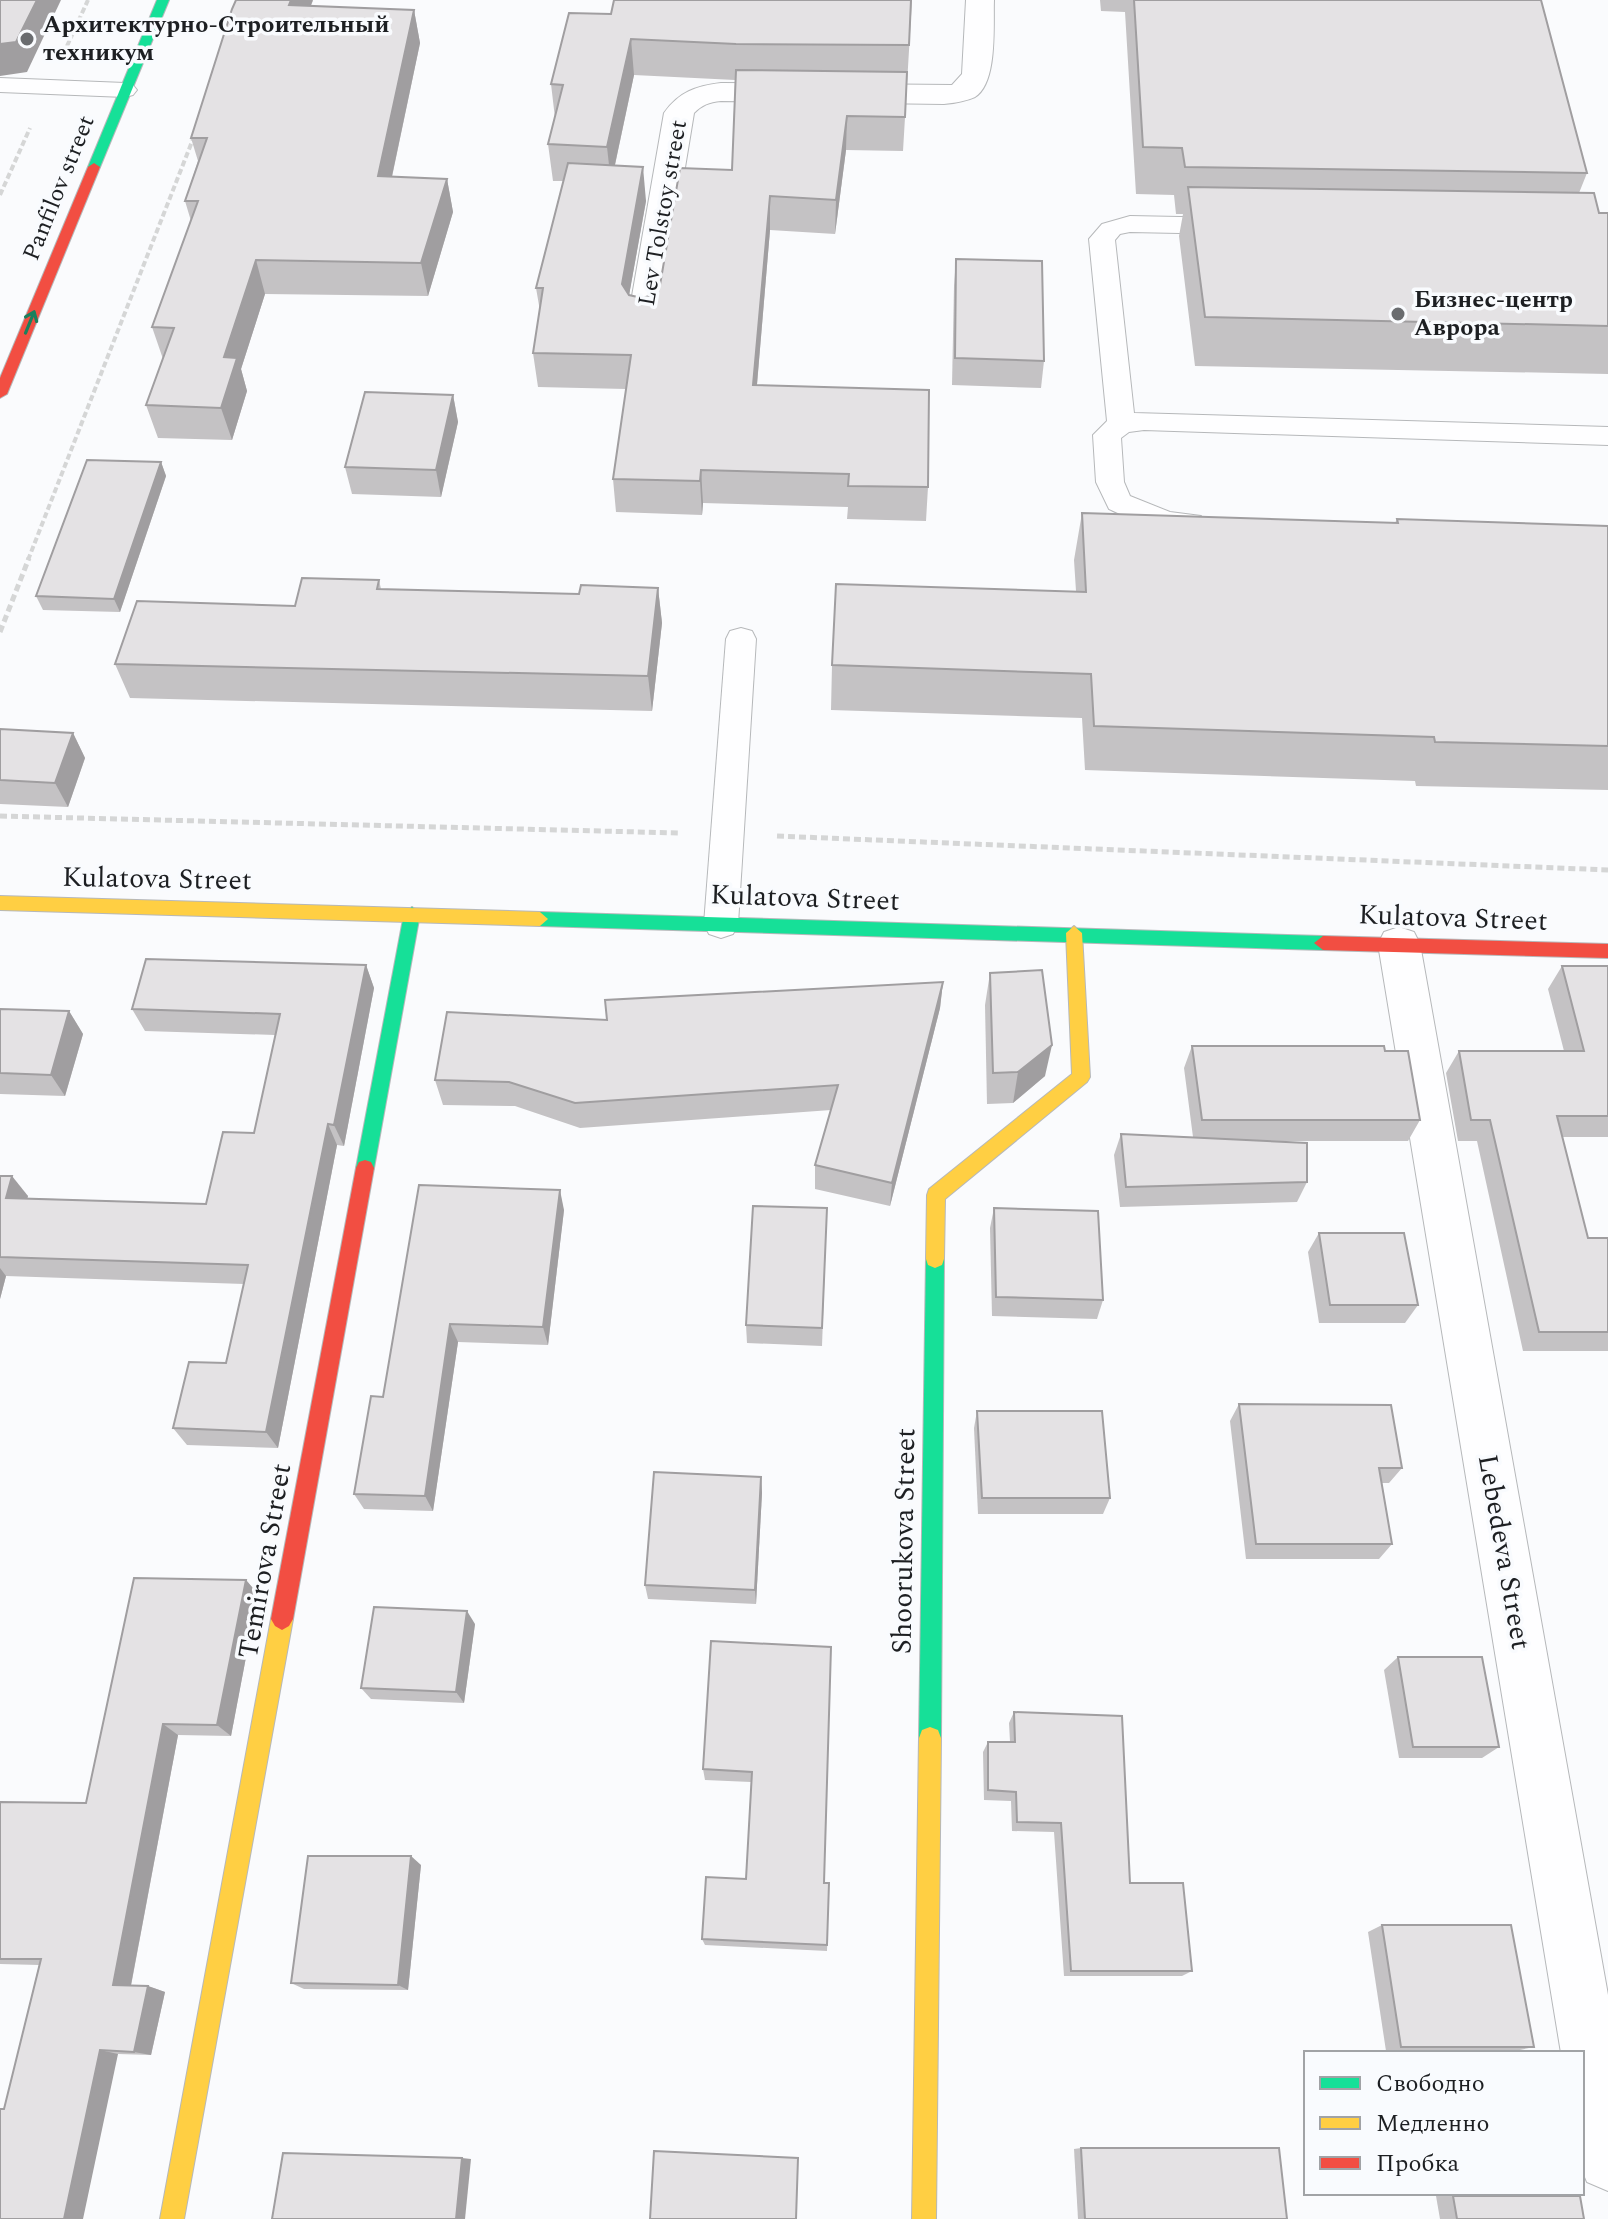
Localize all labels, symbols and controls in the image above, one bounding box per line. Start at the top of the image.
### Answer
place label: Архитектурно-Строительный техникум [43,7,390,71]
marker: Архитектурно-Строительный техникум [18,30,36,48]
street label: Panfilov street [14,110,104,266]
street label: Lev Tolstoy street [629,117,697,309]
place label: Бизнес-центр Аврора [1414,282,1573,346]
marker: Бизнес-центр Аврора [1389,305,1407,323]
one-way arrow [23,310,38,335]
street label: Kulatova Street [62,856,252,902]
street label: Kulatova Street [710,873,901,923]
street label: Kulatova Street [1358,893,1549,943]
street label: Shoorukova Street [881,1427,927,1654]
street label: Lebedeva Street [1466,1451,1542,1653]
street label: Temirova Street [227,1460,303,1662]
legend [1304,2051,1584,2195]
text: Свободно [1376,2066,1485,2102]
text: Медленно [1376,2106,1489,2142]
text: Пробка [1376,2146,1460,2182]

